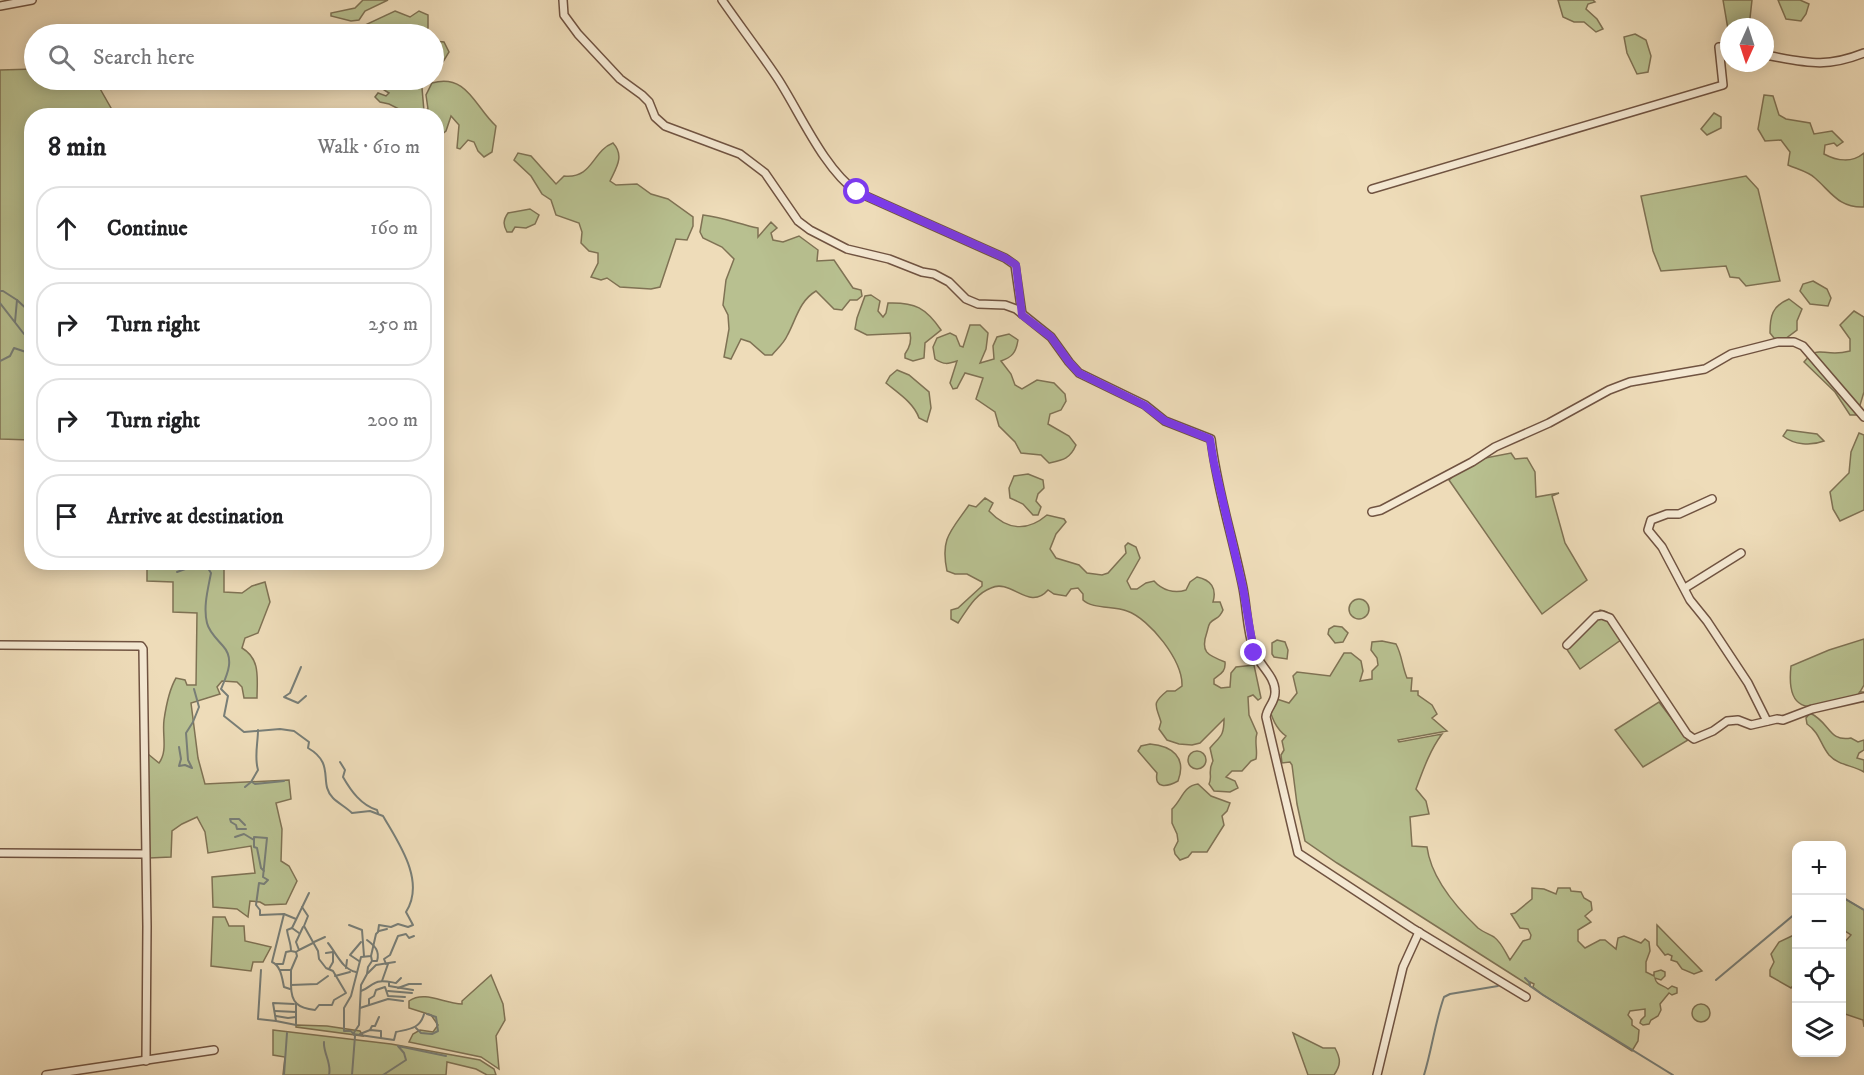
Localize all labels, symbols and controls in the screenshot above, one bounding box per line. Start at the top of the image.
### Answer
north arrow [1720,18,1774,72]
search box [24,24,444,90]
icon: search [45,41,78,74]
text: Search here [93,44,195,71]
text: 8 min [48,131,106,164]
text: Walk · 610 m [317,135,420,160]
route start [843,178,869,204]
icon: ahead [50,212,83,245]
text: Continue [107,215,188,242]
text: 160 m [370,216,418,241]
icon: right [50,308,83,341]
text: Turn right [107,311,200,338]
text: 250 m [368,312,418,337]
icon: right [50,404,83,437]
text: Turn right [107,407,200,434]
text: 200 m [367,408,418,433]
icon: arrive [50,500,83,533]
text: Arrive at destination [107,503,284,530]
route end [1240,639,1266,665]
map controls [1792,841,1846,1057]
button: + [1792,841,1846,895]
button: − [1792,895,1846,949]
button: locate [1792,949,1846,1003]
button: layers [1792,1003,1846,1057]

